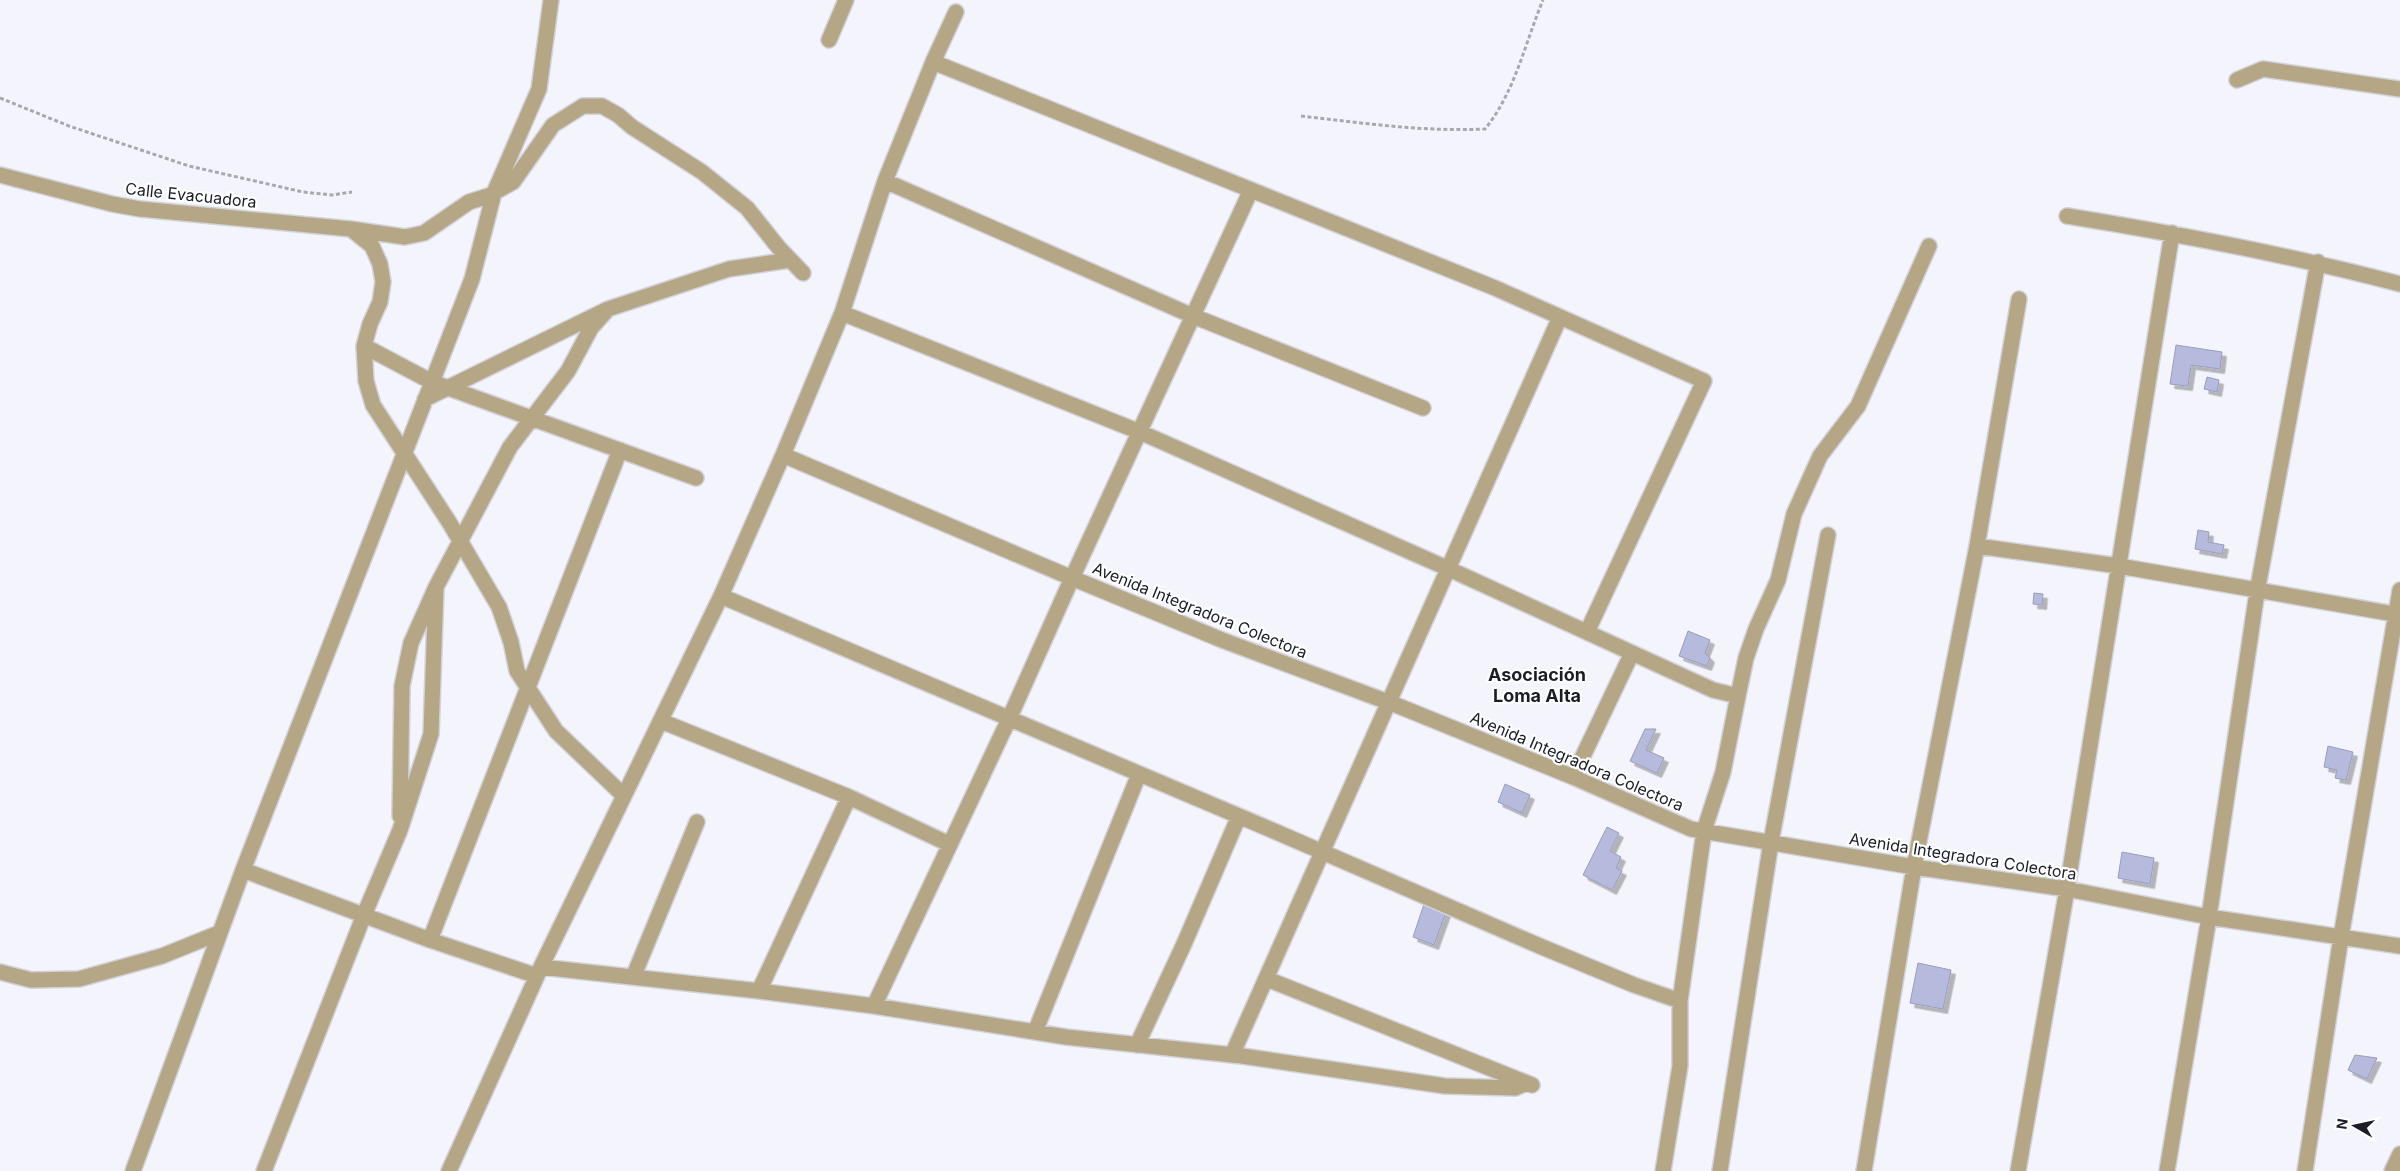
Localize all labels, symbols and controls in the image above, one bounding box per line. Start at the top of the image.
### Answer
street label: Calle Evacuadora [124,178,258,212]
street label: Avenida Integradora Colectora [1090,558,1310,662]
district label: Asociación Loma Alta [1488,664,1586,706]
street label: Avenida Integradora Colectora [1467,707,1687,815]
street label: Avenida Integradora Colectora [1848,828,2078,884]
north arrow [2330,1101,2380,1151]
text: N [2332,1117,2351,1130]

